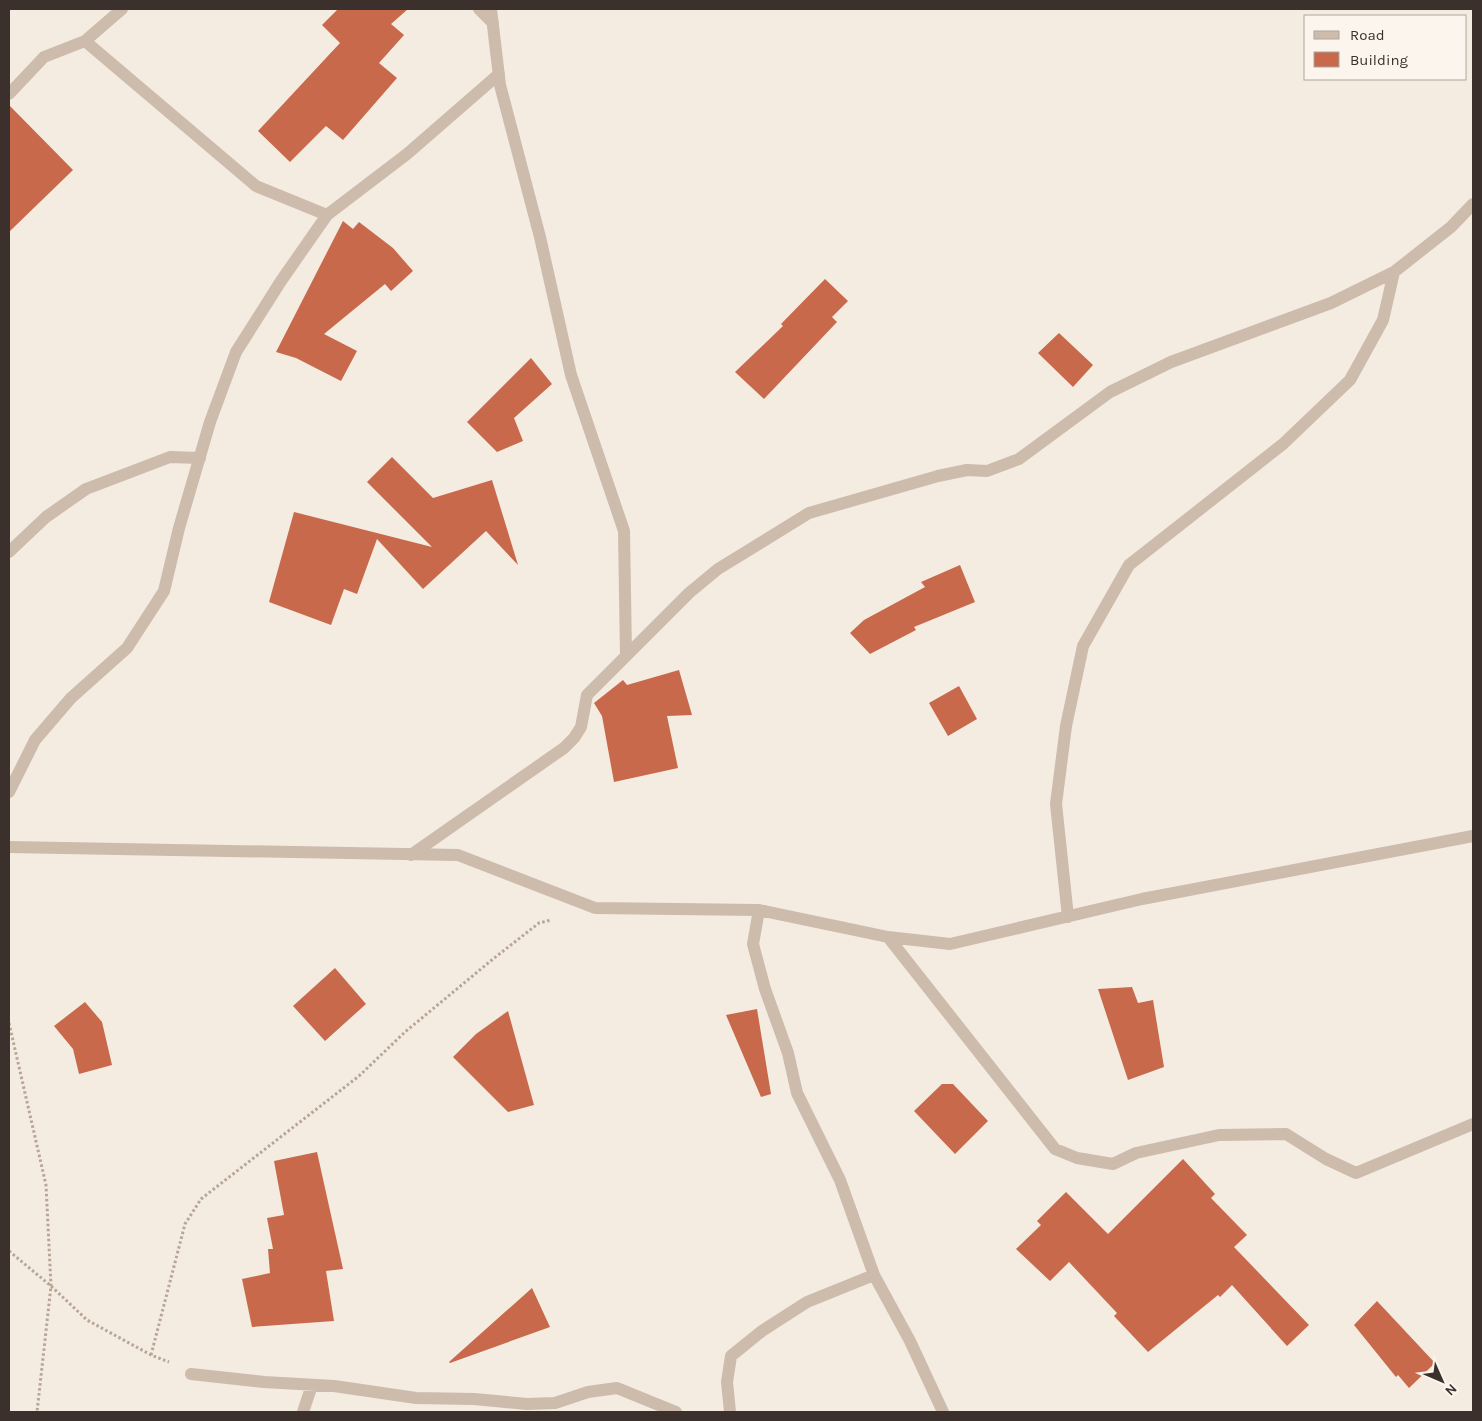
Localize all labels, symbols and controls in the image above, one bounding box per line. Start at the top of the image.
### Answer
legend [1304,15,1467,80]
text: Road [1350,26,1385,44]
text: Building [1350,51,1408,69]
north arrow [1417,1356,1467,1406]
text: N [1441,1380,1460,1399]

